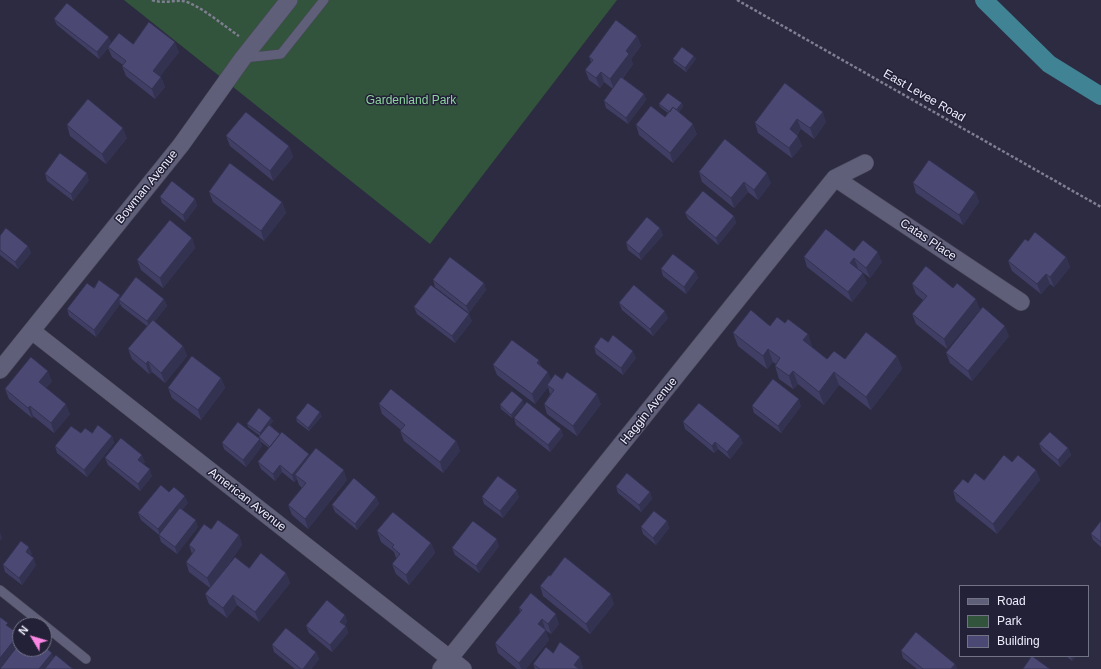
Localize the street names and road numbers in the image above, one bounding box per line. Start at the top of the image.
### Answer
street label: East Levee Road [881,67,967,125]
street label: Bowman Avenue [113,147,181,227]
street label: Catas Place [897,216,959,264]
street label: Haggin Avenue [618,375,680,447]
street label: American Avenue [205,465,289,535]

